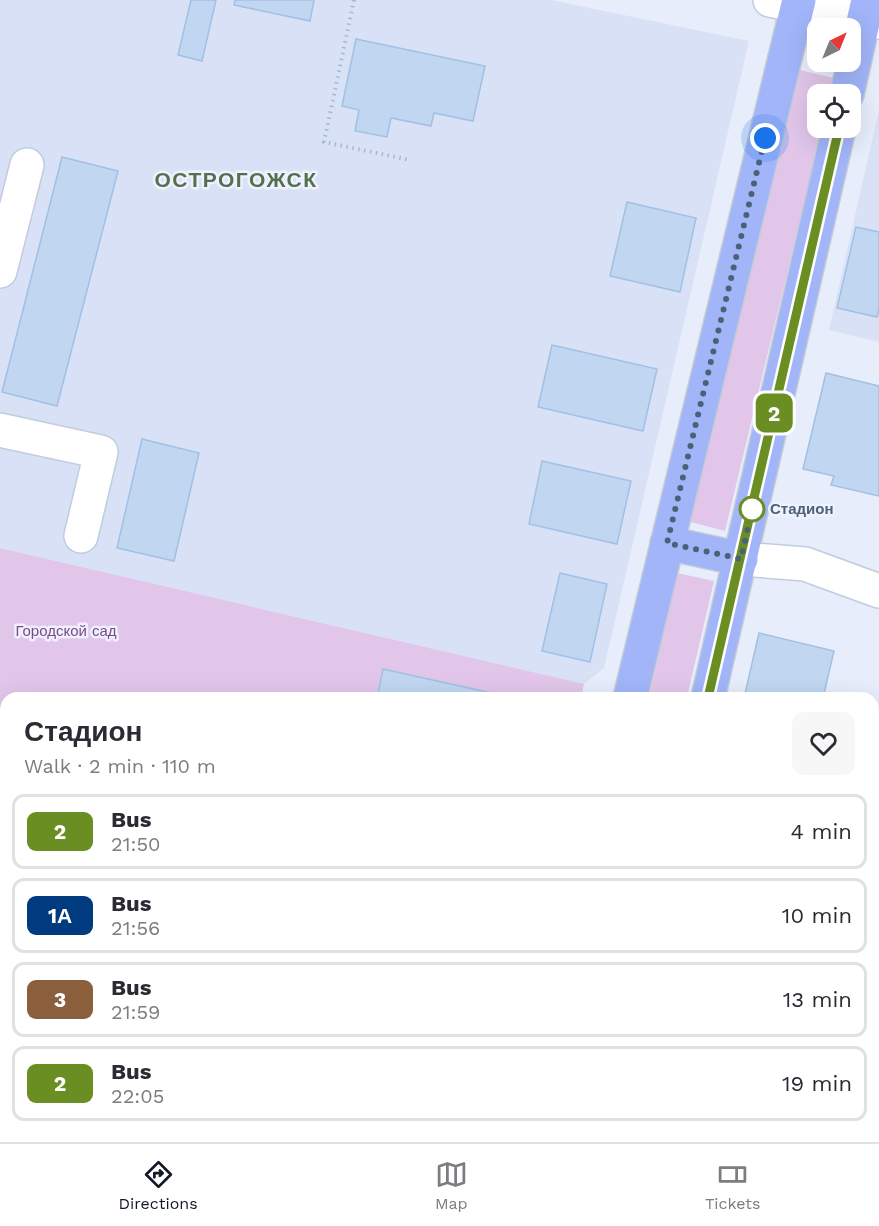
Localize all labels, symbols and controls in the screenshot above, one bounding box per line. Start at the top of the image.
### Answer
north arrow [807,18,861,72]
map controls [807,18,861,138]
button: locate [807,84,861,138]
your location [750,123,780,153]
district label: ОСТРОГОЖСК [155,167,318,192]
line badge: 2 [754,394,794,432]
text: 2 [768,401,780,426]
marker: Стадион [739,496,765,522]
place label: Стадион [770,500,834,518]
park label: Городской сад [15,622,117,640]
button: heart [792,712,855,775]
text: Стадион [24,715,143,748]
text: Walk · 2 min · 110 m [24,754,216,778]
text: Bus [111,807,151,832]
text: 2 [54,819,66,844]
text: 4 min [791,819,852,844]
text: 21:50 [111,832,160,856]
text: Bus [111,891,151,916]
text: 1А [48,903,72,928]
text: 10 min [782,903,852,928]
text: 21:56 [111,916,160,940]
text: Bus [111,975,151,1000]
text: 3 [54,987,66,1012]
text: 13 min [783,987,852,1012]
text: 21:59 [111,1000,160,1024]
text: Bus [111,1059,151,1084]
text: 2 [54,1071,66,1096]
text: 19 min [782,1071,852,1096]
text: 22:05 [111,1084,164,1108]
tab: Directions [119,1158,198,1213]
tab: Map [435,1158,468,1213]
tab: Tickets [705,1158,760,1213]

